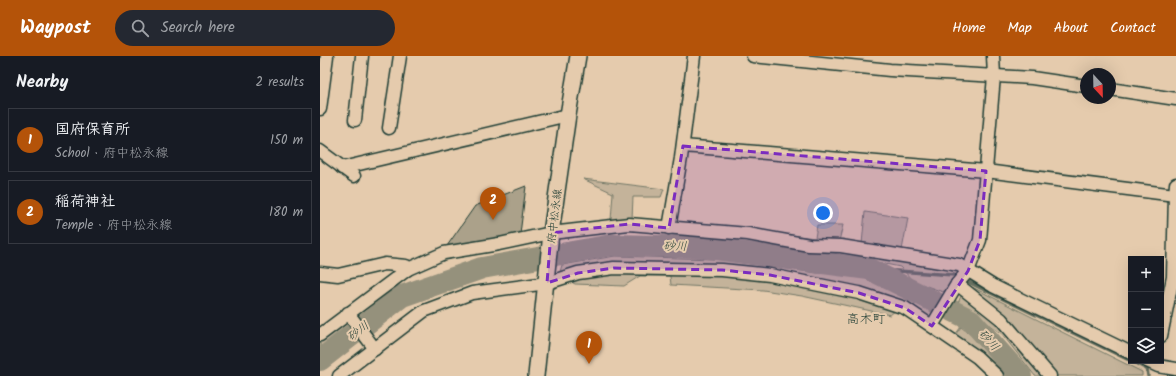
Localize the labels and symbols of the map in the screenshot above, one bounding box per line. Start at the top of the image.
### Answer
north arrow [1080,68,1116,104]
pin: 2 [480,187,506,220]
street label: 府中松永線 [543,188,567,245]
your location [813,203,833,223]
water label: 砂川 [663,237,687,256]
district label: 高木町 [846,309,886,330]
water label: 砂川 [343,317,374,346]
water label: 砂川 [974,325,1004,356]
pin: 1 [576,331,602,364]

